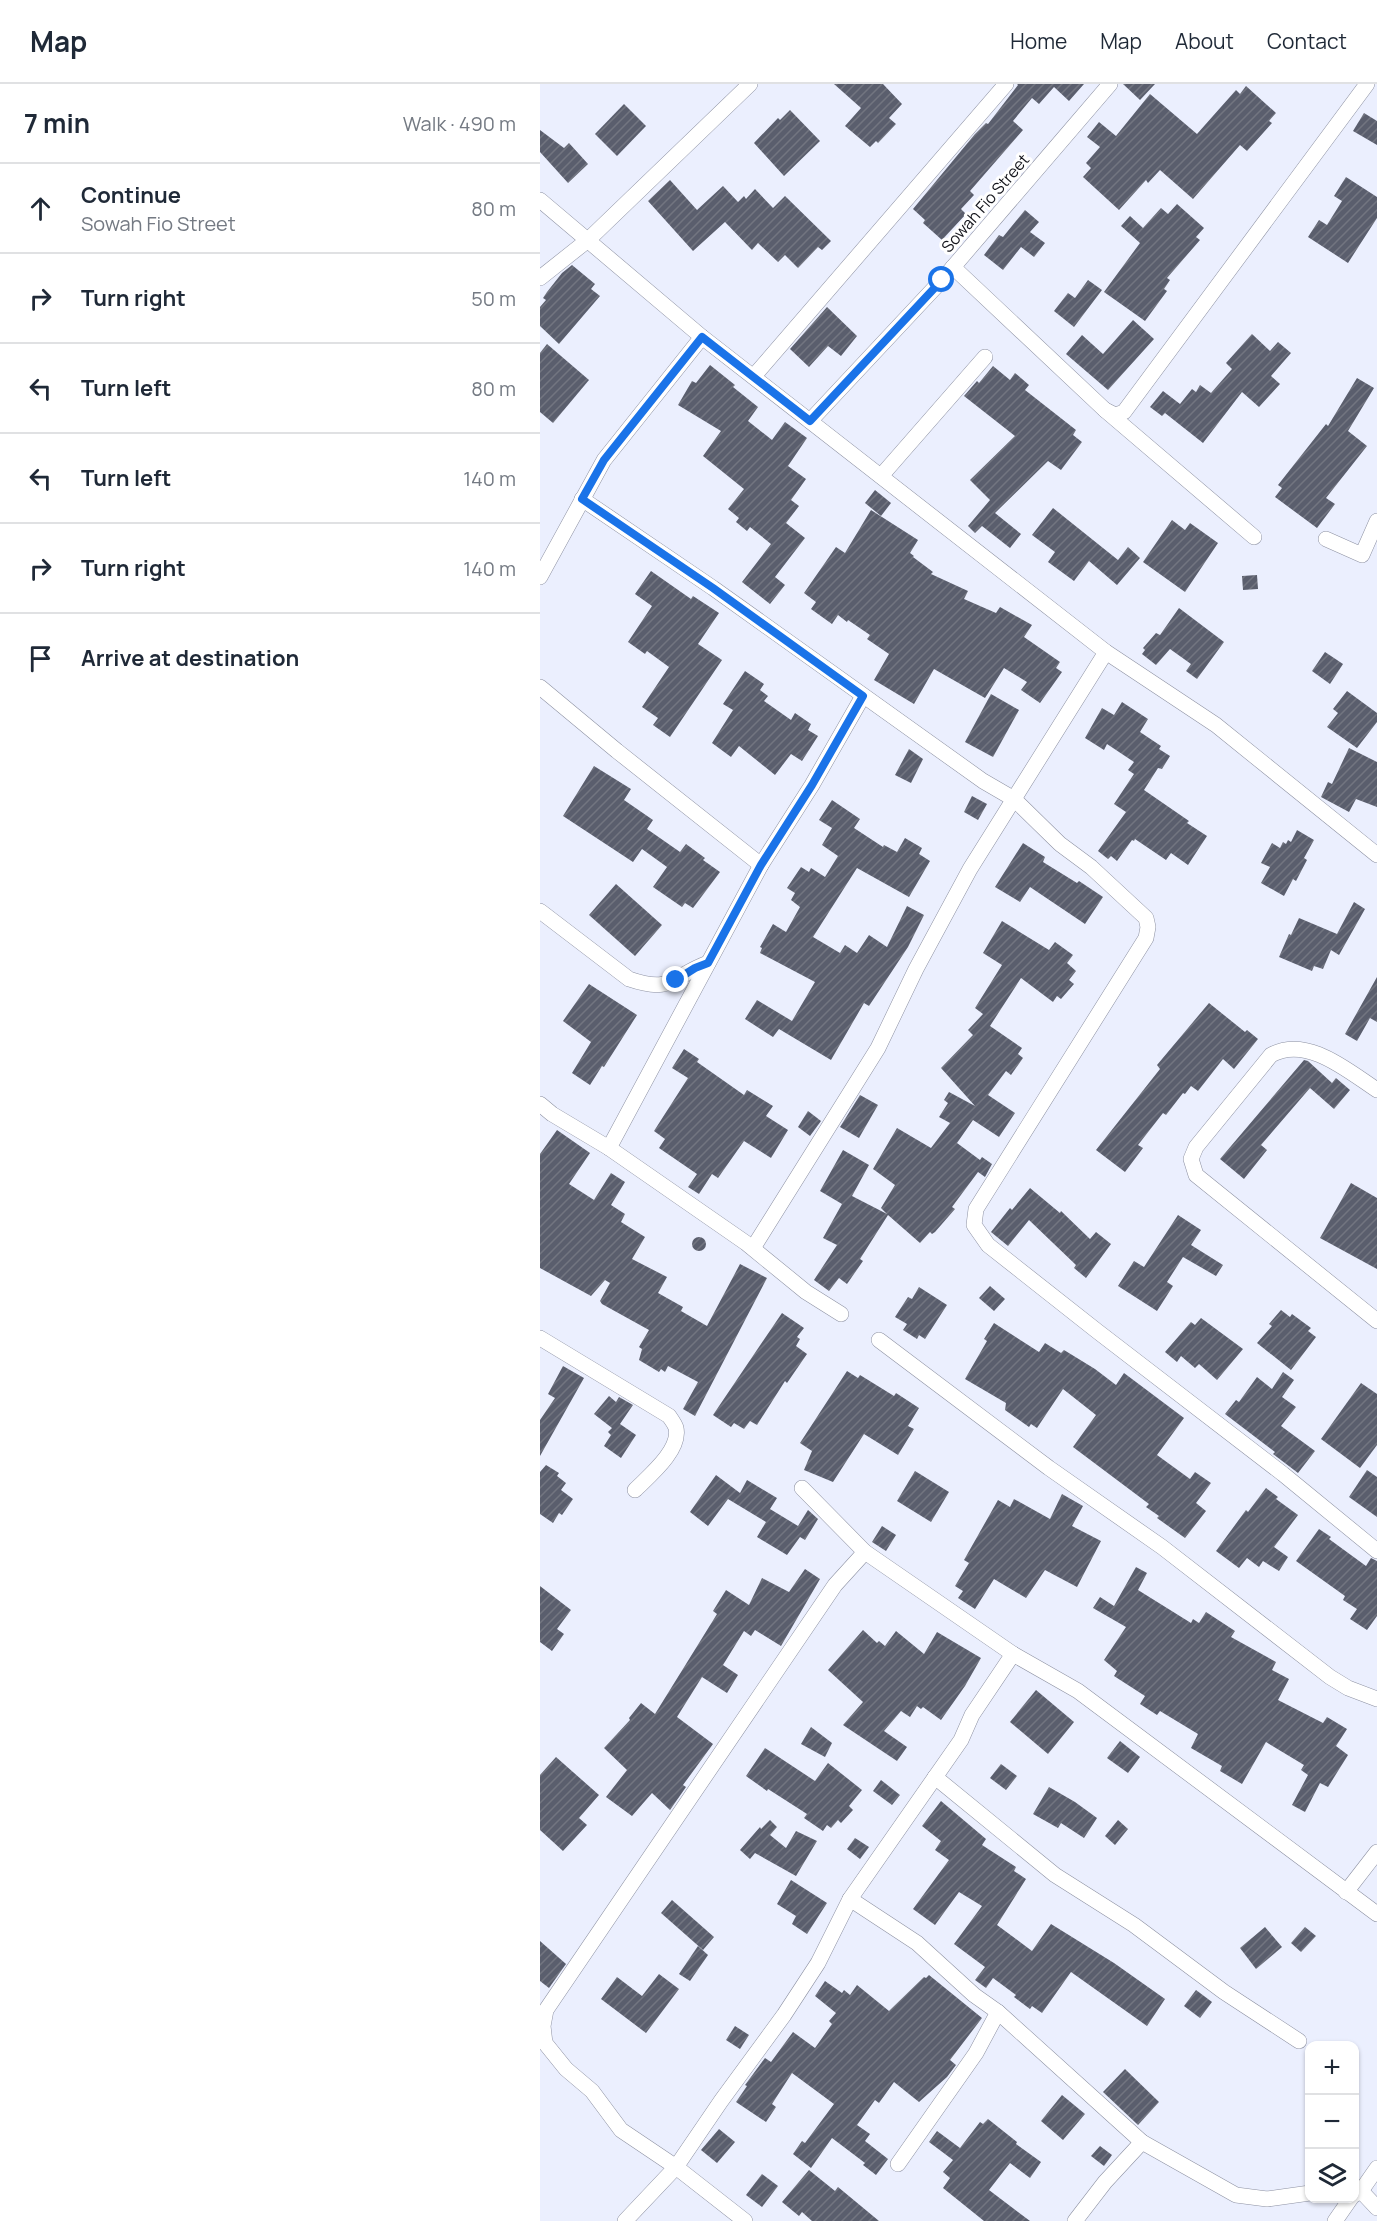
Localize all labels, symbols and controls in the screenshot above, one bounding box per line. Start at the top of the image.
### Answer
text: Map [30,22,87,60]
text: Home [1010,27,1067,55]
text: Map [1100,27,1142,55]
text: About [1175,27,1234,55]
text: Contact [1267,27,1347,55]
text: 7 min [24,105,90,141]
text: Walk · 490 m [403,110,516,137]
street label: Sowah Fio Street [936,149,1034,257]
text: Continue [81,180,181,210]
icon: ahead [24,192,57,225]
text: 80 m [471,195,516,222]
text: Sowah Fio Street [81,210,236,237]
route start [928,266,954,292]
icon: right [24,282,57,315]
text: Turn right [81,283,186,313]
text: 50 m [471,285,516,312]
icon: left [24,372,57,405]
text: Turn left [81,373,171,403]
text: 80 m [471,375,516,402]
icon: left [24,462,57,495]
text: Turn left [81,463,171,493]
text: 140 m [463,465,516,492]
icon: right [24,552,57,585]
text: Turn right [81,553,186,583]
text: 140 m [463,555,516,582]
icon: arrive [24,642,57,675]
text: Arrive at destination [81,643,299,673]
route end [662,966,688,992]
map controls [1305,2041,1359,2203]
button: + [1305,2041,1359,2095]
button: − [1305,2095,1359,2149]
button: layers [1305,2149,1359,2203]

